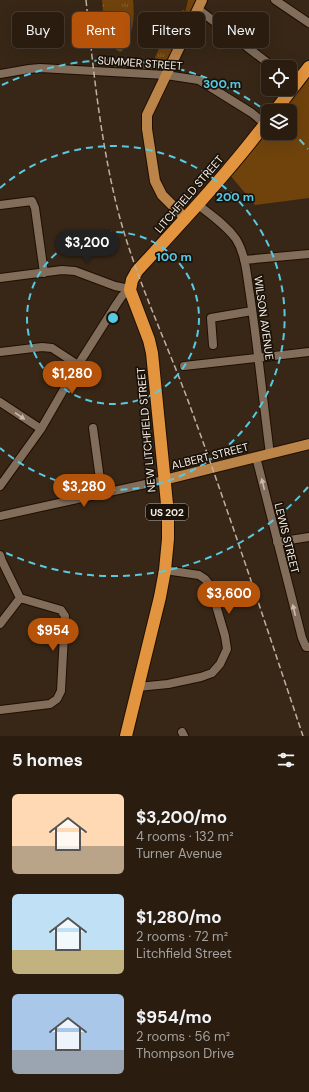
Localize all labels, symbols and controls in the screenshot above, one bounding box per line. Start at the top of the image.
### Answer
chip: Buy [12,12,64,48]
chip: Rent [72,12,130,48]
chip: Filters [138,12,205,48]
chip: New [213,12,269,48]
street label: SUMMER STREET [97,53,183,73]
map controls [261,60,297,140]
button: locate [261,60,297,96]
text: 300 m [203,76,241,92]
button: layers [261,104,297,140]
street label: LITCHFIELD STREET [152,152,226,236]
text: 200 m [216,189,254,205]
pin: $3,200 [54,230,120,264]
text: $3,200 [65,234,109,251]
text: 100 m [156,249,192,265]
street label: WILSON AVENUE [251,275,277,361]
centre of rings [106,311,120,325]
pin: $1,280 [39,361,105,395]
text: $1,280 [52,365,92,382]
street label: NEW LITCHFIELD STREET [134,367,158,493]
one-way arrow [15,412,25,420]
street label: ALBERT STREET [170,440,250,472]
pin: $3,280 [51,474,117,508]
text: $3,280 [62,478,106,495]
one-way arrow [259,478,265,490]
street label: LEWIS STREET [271,501,303,575]
road number: US 202 [146,504,188,520]
pin: $3,600 [196,581,262,615]
text: $3,600 [206,585,252,602]
one-way arrow [291,604,297,616]
pin: $954 [29,618,77,652]
text: $954 [37,622,69,639]
text: 5 homes [12,749,83,771]
icon: filters [275,749,297,771]
text: $3,200/mo [136,806,227,828]
icon: home [44,810,92,858]
text: 4 rooms · 132 m² [136,828,234,845]
text: Turner Avenue [136,845,222,862]
text: $1,280/mo [136,906,222,928]
icon: home [44,910,92,958]
text: 2 rooms · 72 m² [136,928,228,945]
text: Litchfield Street [136,945,232,962]
text: $954/mo [136,1006,212,1028]
icon: home [44,1010,92,1058]
text: 2 rooms · 56 m² [136,1028,230,1045]
text: Thompson Drive [136,1045,234,1062]

